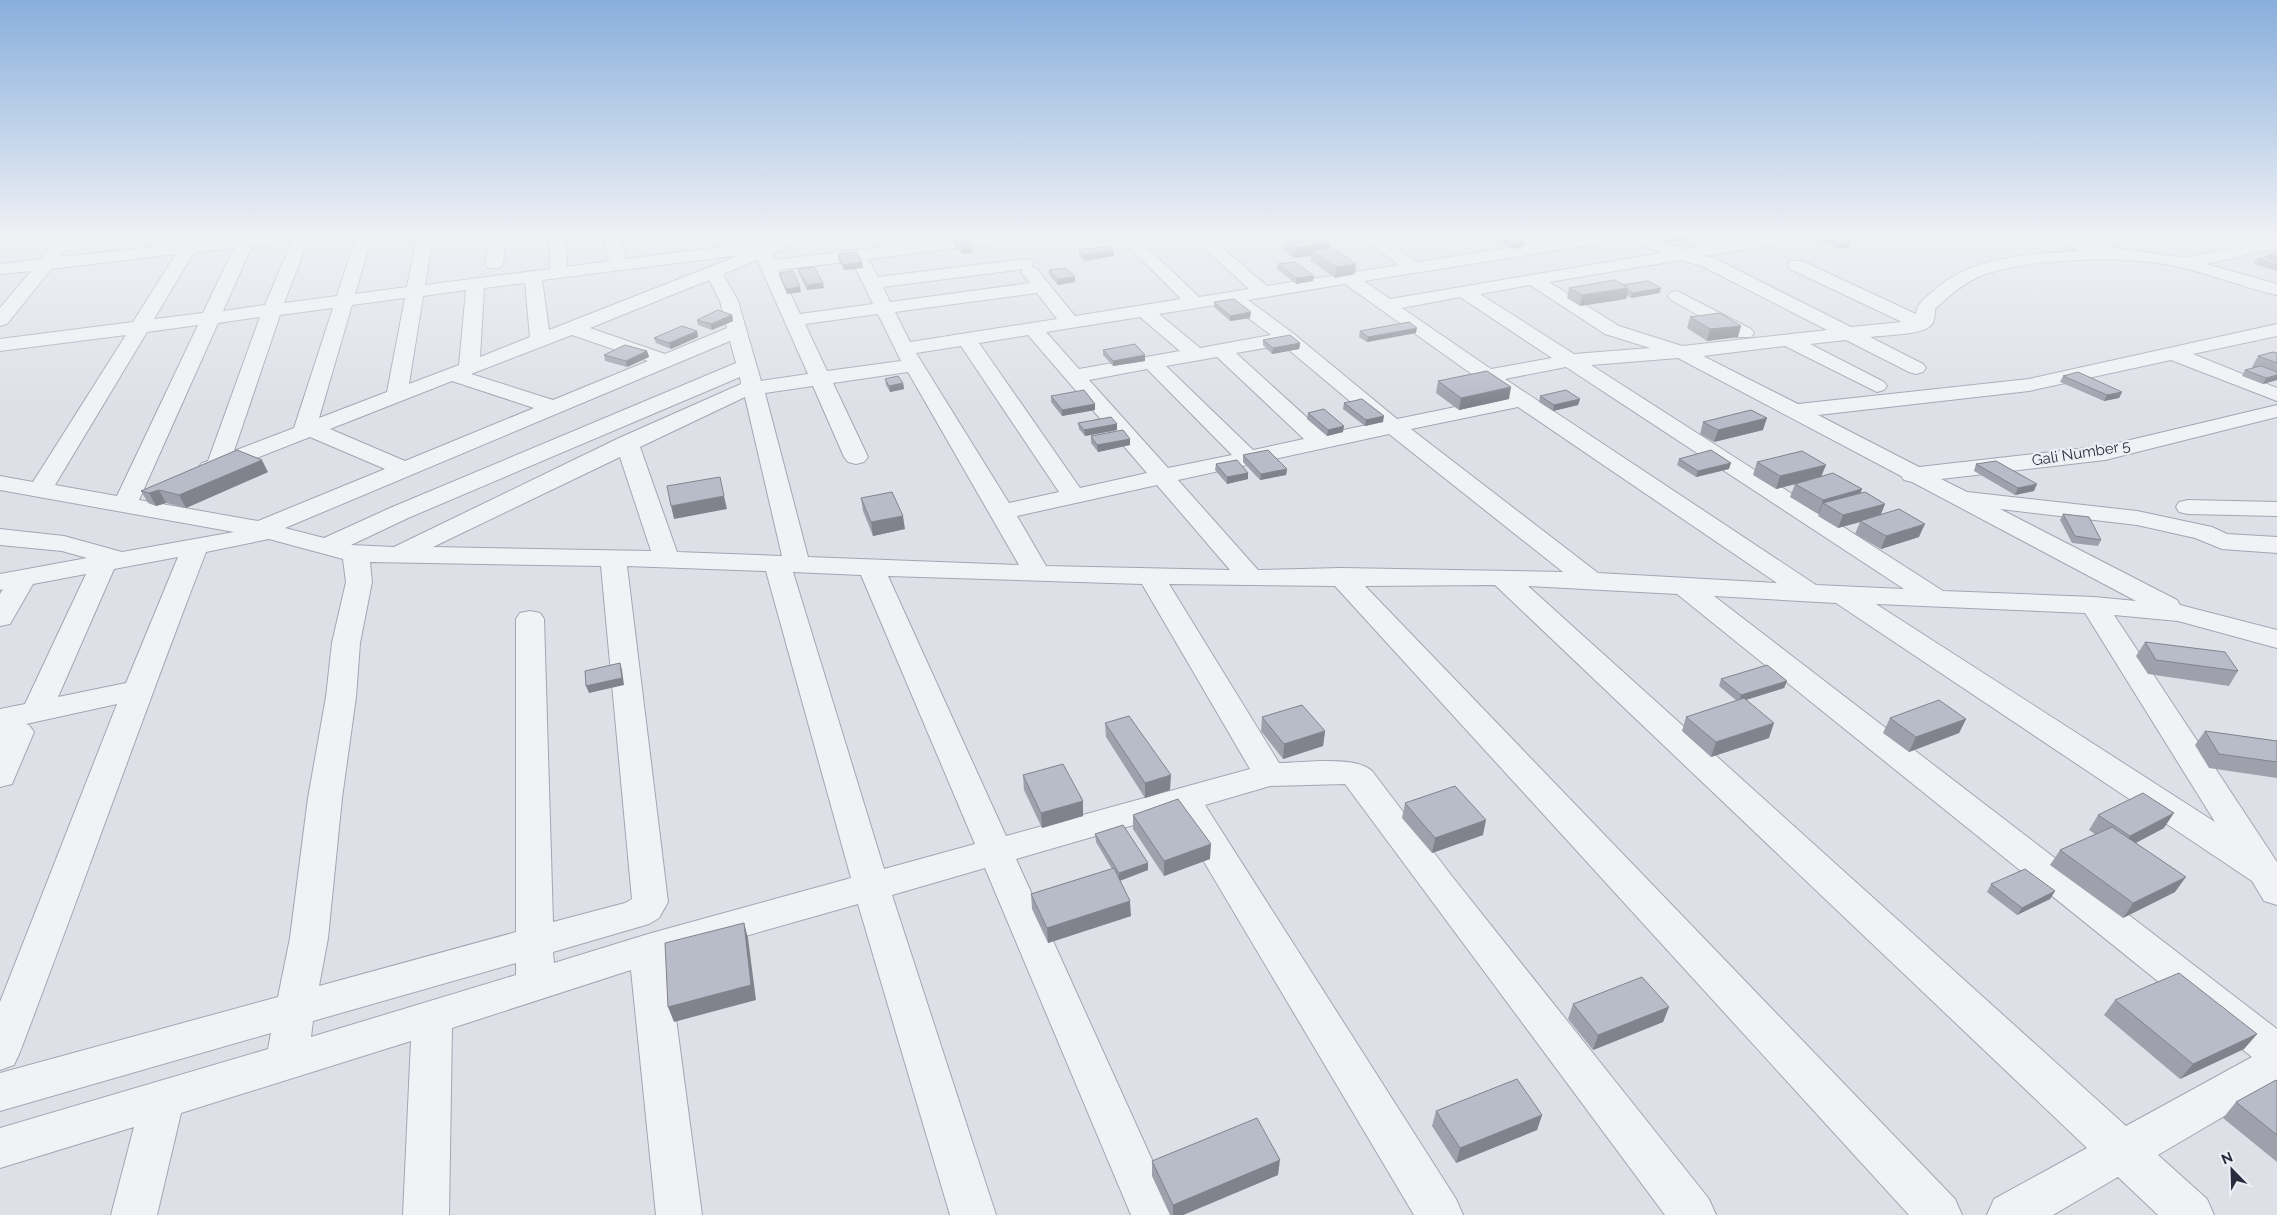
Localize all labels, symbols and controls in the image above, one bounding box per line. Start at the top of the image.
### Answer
street label: Gali Number 5 [2031,436,2131,470]
north arrow [2207,1145,2257,1195]
text: N [2219,1149,2235,1167]

